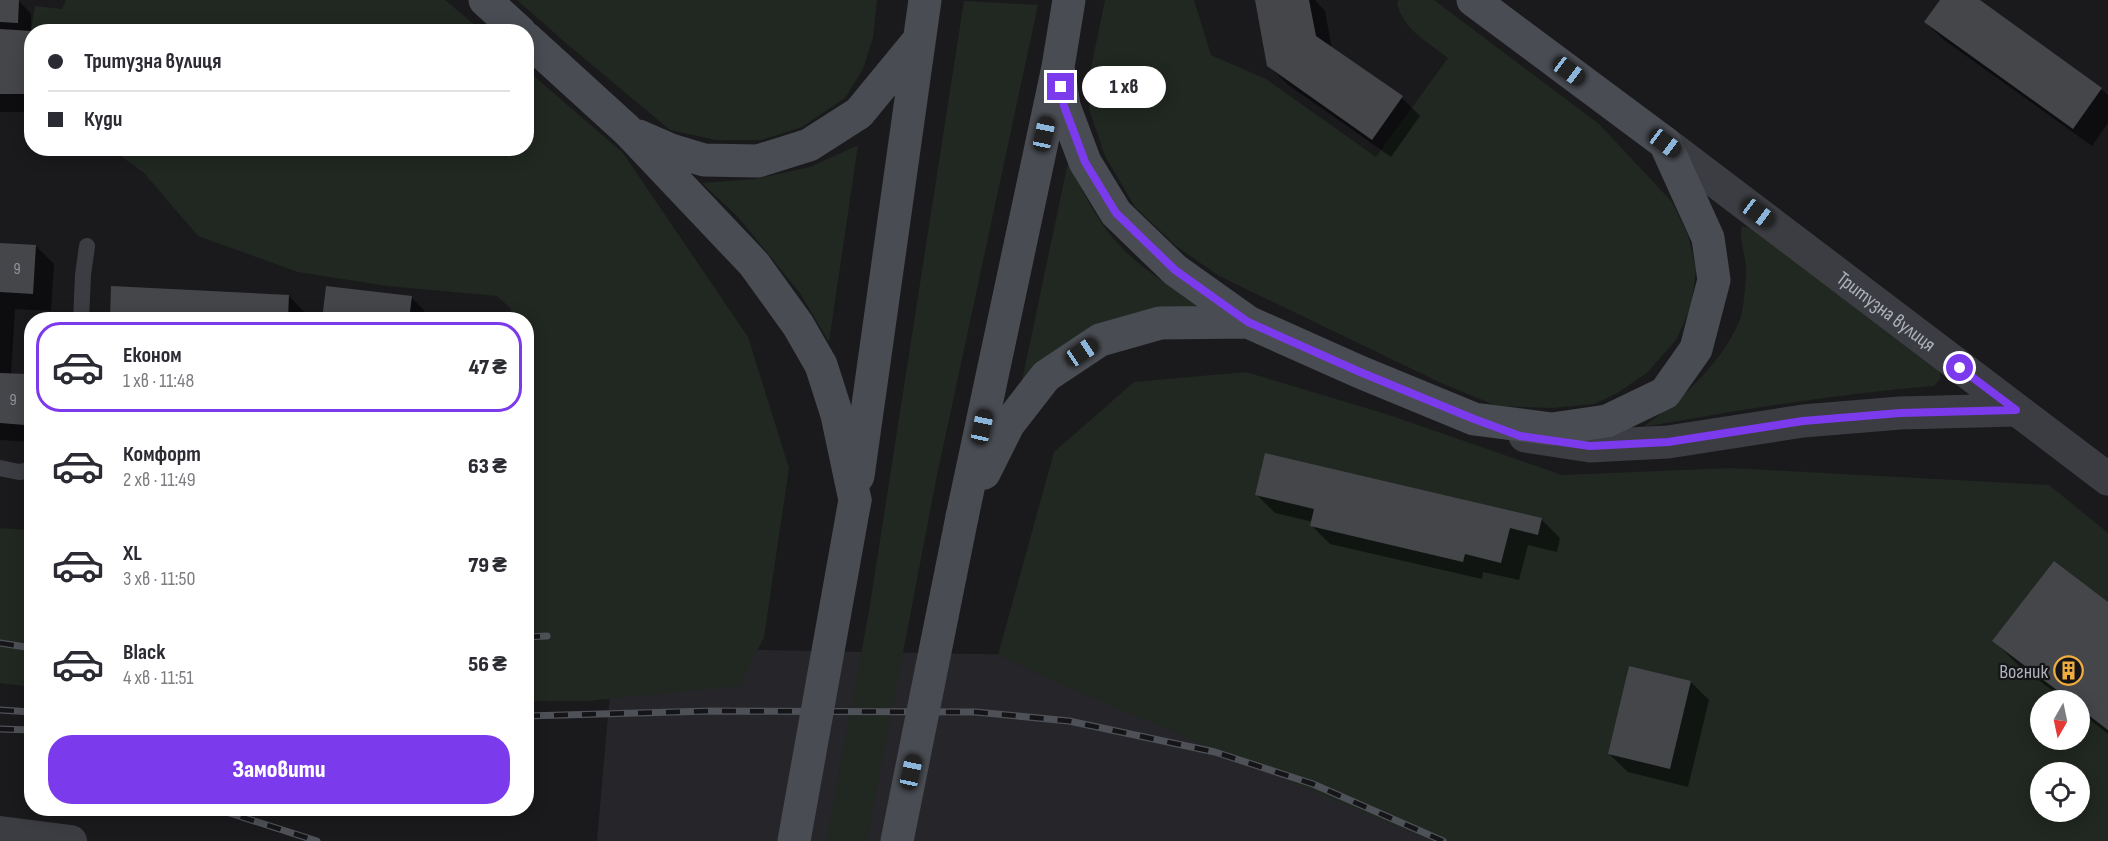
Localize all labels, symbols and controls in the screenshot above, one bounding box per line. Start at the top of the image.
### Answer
text: Тритузна вулиця [84,48,221,75]
car [1549,53,1589,89]
callout: 1 хв [1082,66,1166,108]
route end [1047,73,1074,100]
text: 1 хв [1110,75,1138,99]
text: Куди [84,106,122,133]
car [1031,115,1057,153]
car [1645,125,1685,161]
car [1738,195,1778,231]
house number: 9 [13,260,21,279]
street label: Тритузна вулиця [1832,267,1940,357]
car [1062,334,1102,370]
icon: car [51,340,105,394]
text: Економ [123,342,182,369]
text: 47 ₴ [469,354,507,381]
route start [1946,354,1973,381]
text: 1 хв · 11:48 [123,369,194,393]
house number: 9 [9,391,17,410]
car [969,408,995,446]
icon: car [51,439,105,493]
text: Комфорт [123,441,201,468]
text: 63 ₴ [468,453,507,480]
text: 2 хв · 11:49 [123,468,196,492]
icon: car [51,538,105,592]
text: XL [123,540,142,567]
text: 79 ₴ [468,552,507,579]
text: 3 хв · 11:50 [123,567,195,591]
icon: car [51,637,105,691]
text: Black [123,639,165,666]
text: 56 ₴ [468,651,507,678]
building icon: Вогник [2053,655,2085,687]
place label: Вогник [1999,660,2048,684]
text: 4 хв · 11:51 [123,666,194,690]
north arrow [2030,690,2090,750]
map controls [2030,690,2090,822]
button: Замовити [48,735,510,804]
car [898,753,924,791]
button: locate [2030,762,2090,822]

